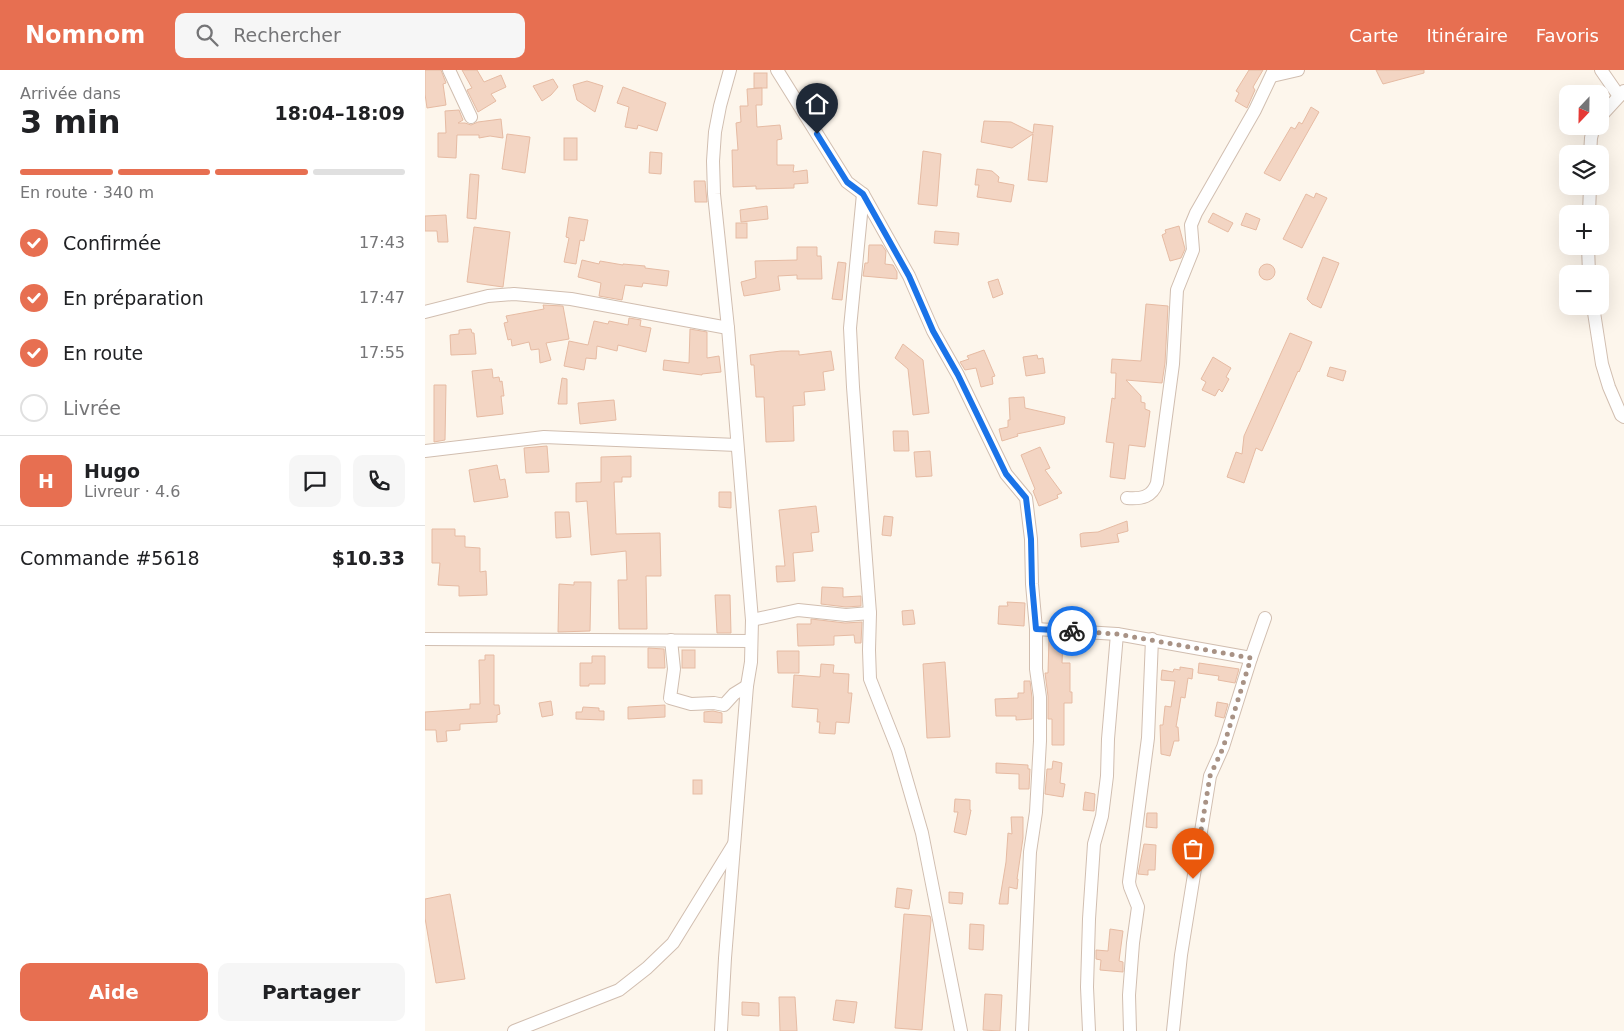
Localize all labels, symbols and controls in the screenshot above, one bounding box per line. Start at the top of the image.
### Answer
search box [175,13,525,58]
text: Nomnom [25,21,145,49]
icon: search [193,21,221,49]
text: Rechercher [233,24,341,46]
text: Carte [1349,25,1398,46]
text: Itinéraire [1426,25,1508,46]
text: Favoris [1536,25,1599,46]
pin [796,83,838,134]
text: Arrivée dans [20,84,121,103]
north arrow [1559,85,1609,135]
map controls [1559,85,1609,315]
icon: home [803,90,831,118]
text: 18:04–18:09 [275,102,405,124]
text: 3 min [20,103,121,141]
button: layers [1559,145,1609,195]
text: En route · 340 m [20,183,154,202]
button: + [1559,205,1609,255]
icon: check [20,229,48,257]
text: Confirmée [63,232,161,254]
text: 17:43 [359,233,405,252]
button: − [1559,265,1609,315]
icon: check [20,284,48,312]
text: En préparation [63,287,204,309]
text: 17:47 [359,288,405,307]
icon: check [20,339,48,367]
text: En route [63,342,143,364]
text: 17:55 [359,343,405,362]
text: Livrée [63,397,121,419]
button: chat [289,455,341,507]
button: phone [353,455,405,507]
text: Hugo [84,460,140,482]
text: H [38,470,54,492]
text: Livreur · 4.6 [84,482,180,501]
text: Commande #5618 [20,547,200,569]
text: $10.33 [332,547,405,569]
courier [1047,606,1097,656]
icon: bike [1058,617,1086,645]
pin [1172,828,1214,879]
icon: bag [1179,835,1207,863]
button: Aide [20,963,208,1021]
button: Partager [218,963,405,1021]

